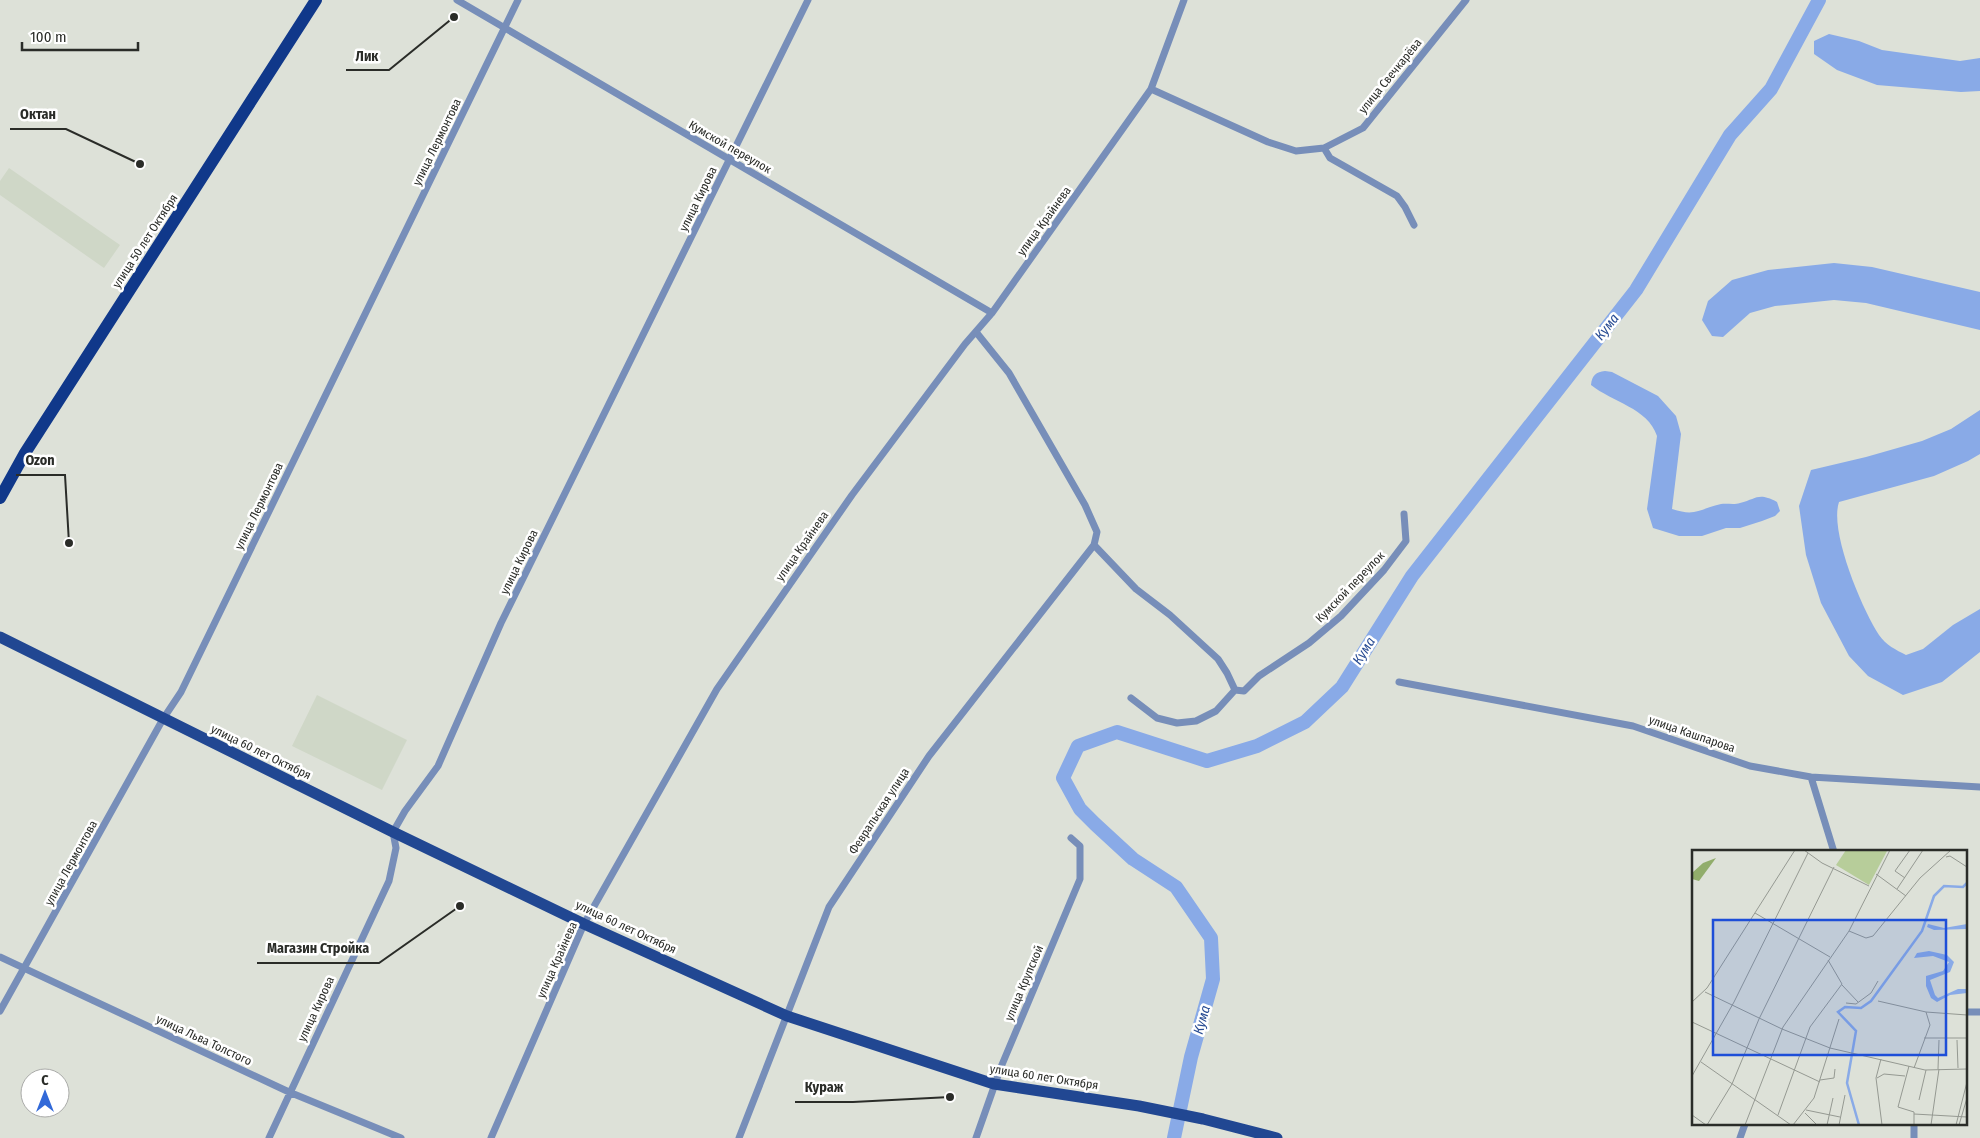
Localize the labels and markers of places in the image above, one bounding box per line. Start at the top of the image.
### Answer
callout: Лик [346,41,389,70]
callout: Октан [10,100,66,129]
callout: Ozon [16,446,65,475]
callout: Магазин Стройка [257,934,379,963]
callout: Кураж [795,1073,853,1102]

